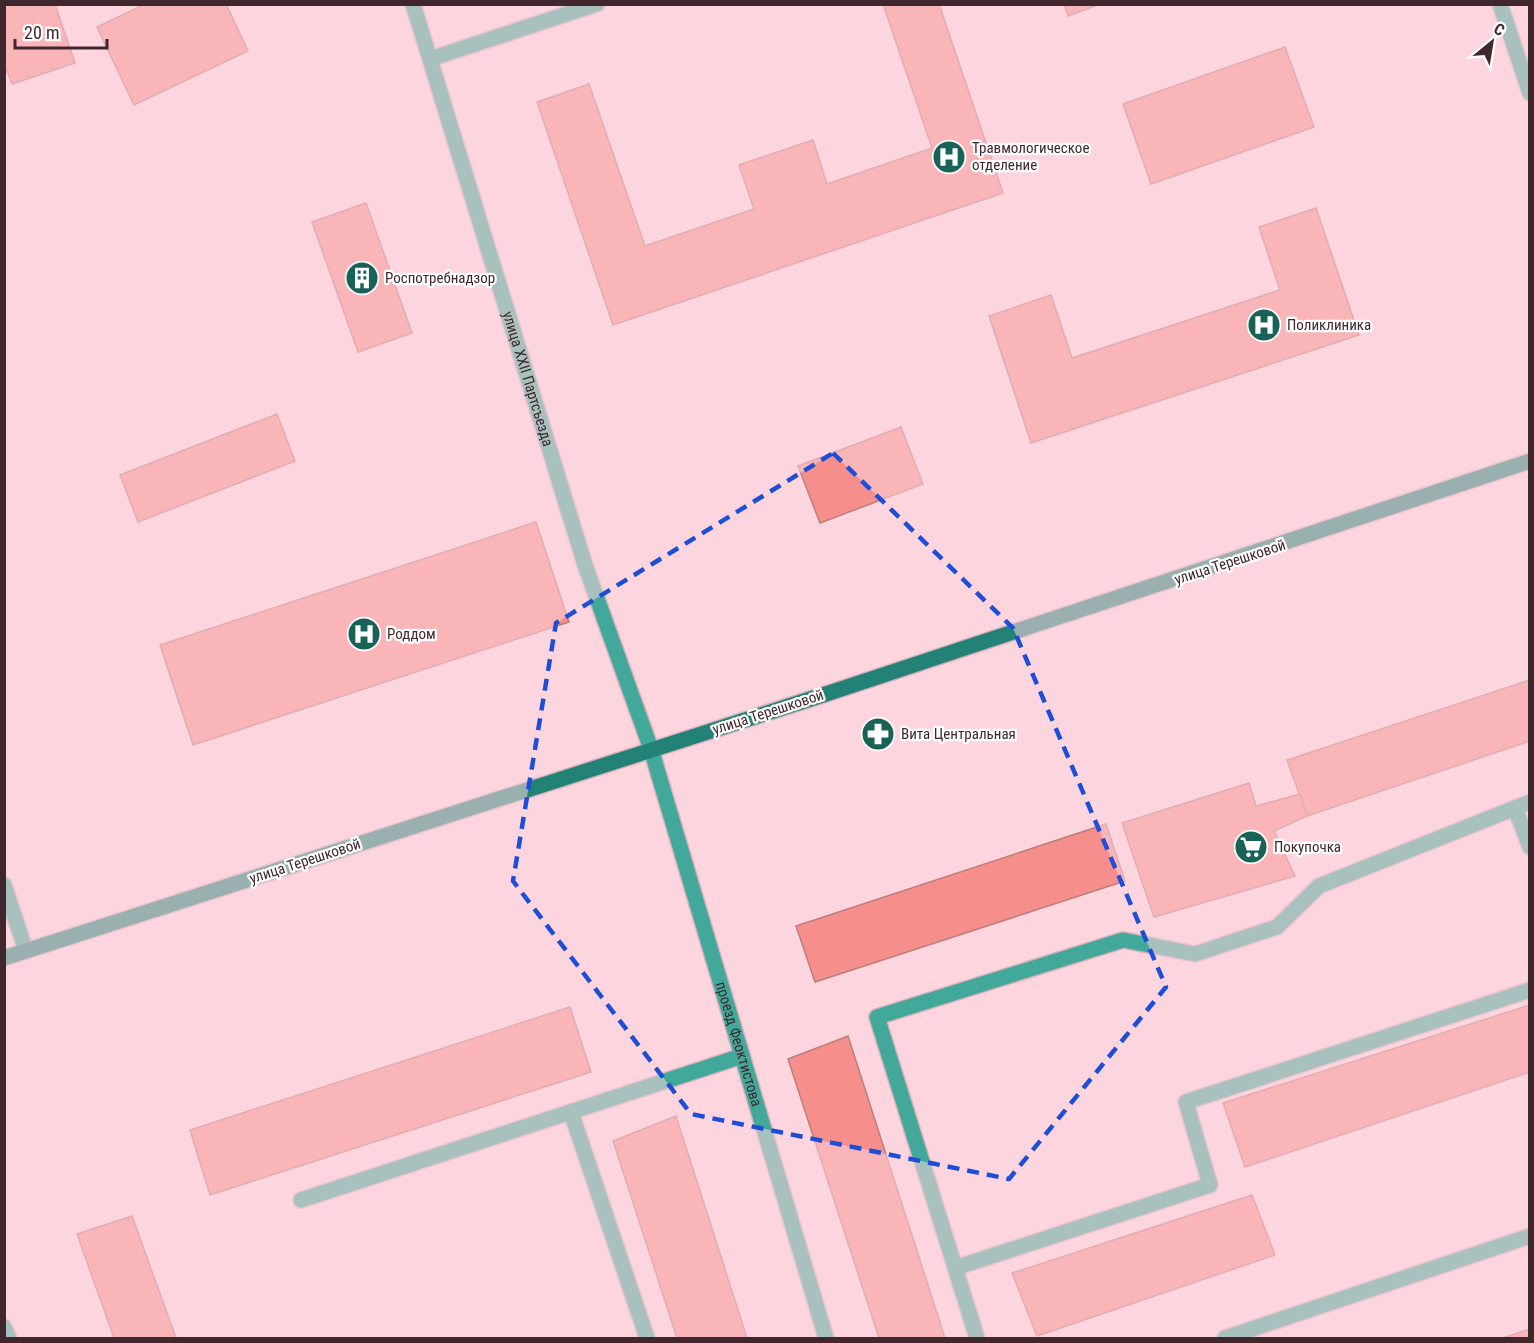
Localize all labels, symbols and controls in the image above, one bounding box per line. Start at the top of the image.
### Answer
scale bar [15,12,106,50]
north arrow [1462,12,1522,72]
text: С [1491,19,1508,40]
text: 20 m [24,22,59,43]
hospital icon: Травмологическое отделение [931,139,967,175]
place label: Травмологическое отделение [972,139,1089,174]
building icon: Роспотребнадзор [344,260,380,296]
place label: Роспотребнадзор [385,269,495,287]
hospital icon: Поликлиника [1246,307,1282,343]
street label: улица XXII Партсъезда [499,309,557,449]
place label: Поликлиника [1287,316,1371,334]
street label: улица Терешковой [1172,536,1288,588]
hospital icon: Роддом [346,616,382,652]
place label: Роддом [387,625,436,643]
street label: улица Терешковой [710,686,826,738]
pharmacy icon: Вита Центральная [860,716,896,752]
place label: Вита Центральная [901,725,1016,743]
supermarket icon: Покупочка [1233,829,1269,865]
street label: улица Терешковой [247,835,363,887]
place label: Покупочка [1274,838,1341,856]
street label: проезд Феоктистова [712,980,766,1108]

